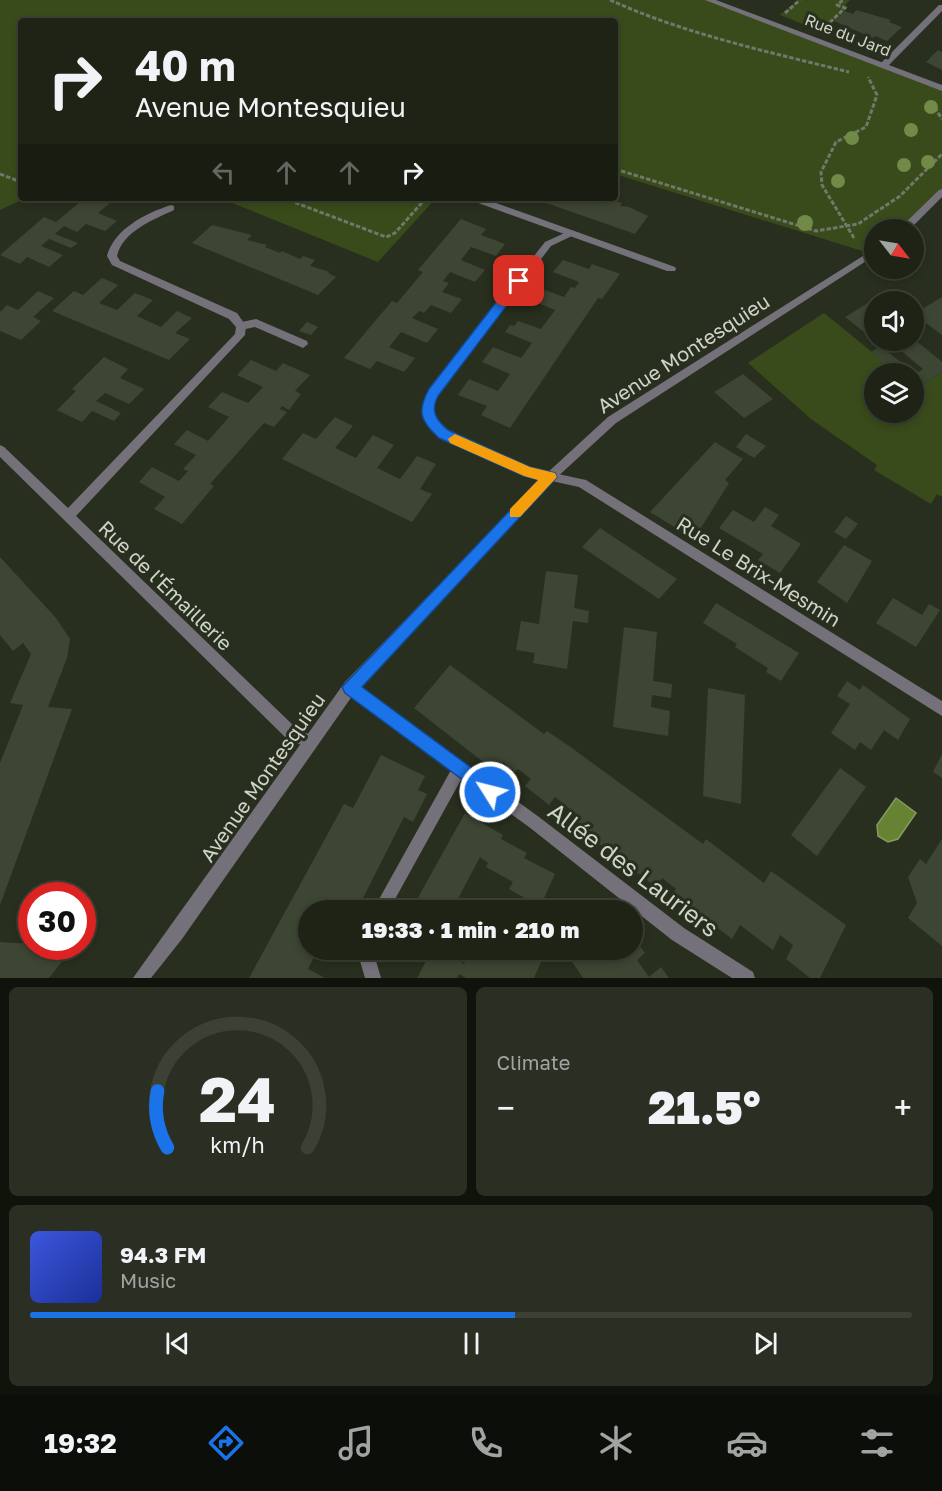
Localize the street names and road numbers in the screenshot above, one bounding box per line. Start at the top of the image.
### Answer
street label: Rue du Jard [802,9,894,61]
street label: Avenue Montesquieu [592,288,774,418]
street label: Rue Le Brix-Mesmin [673,511,845,631]
street label: Rue de l'Émaillerie [94,515,238,655]
street label: Avenue Montesquieu [195,688,329,866]
street label: Allée des Lauriers [543,796,725,942]

